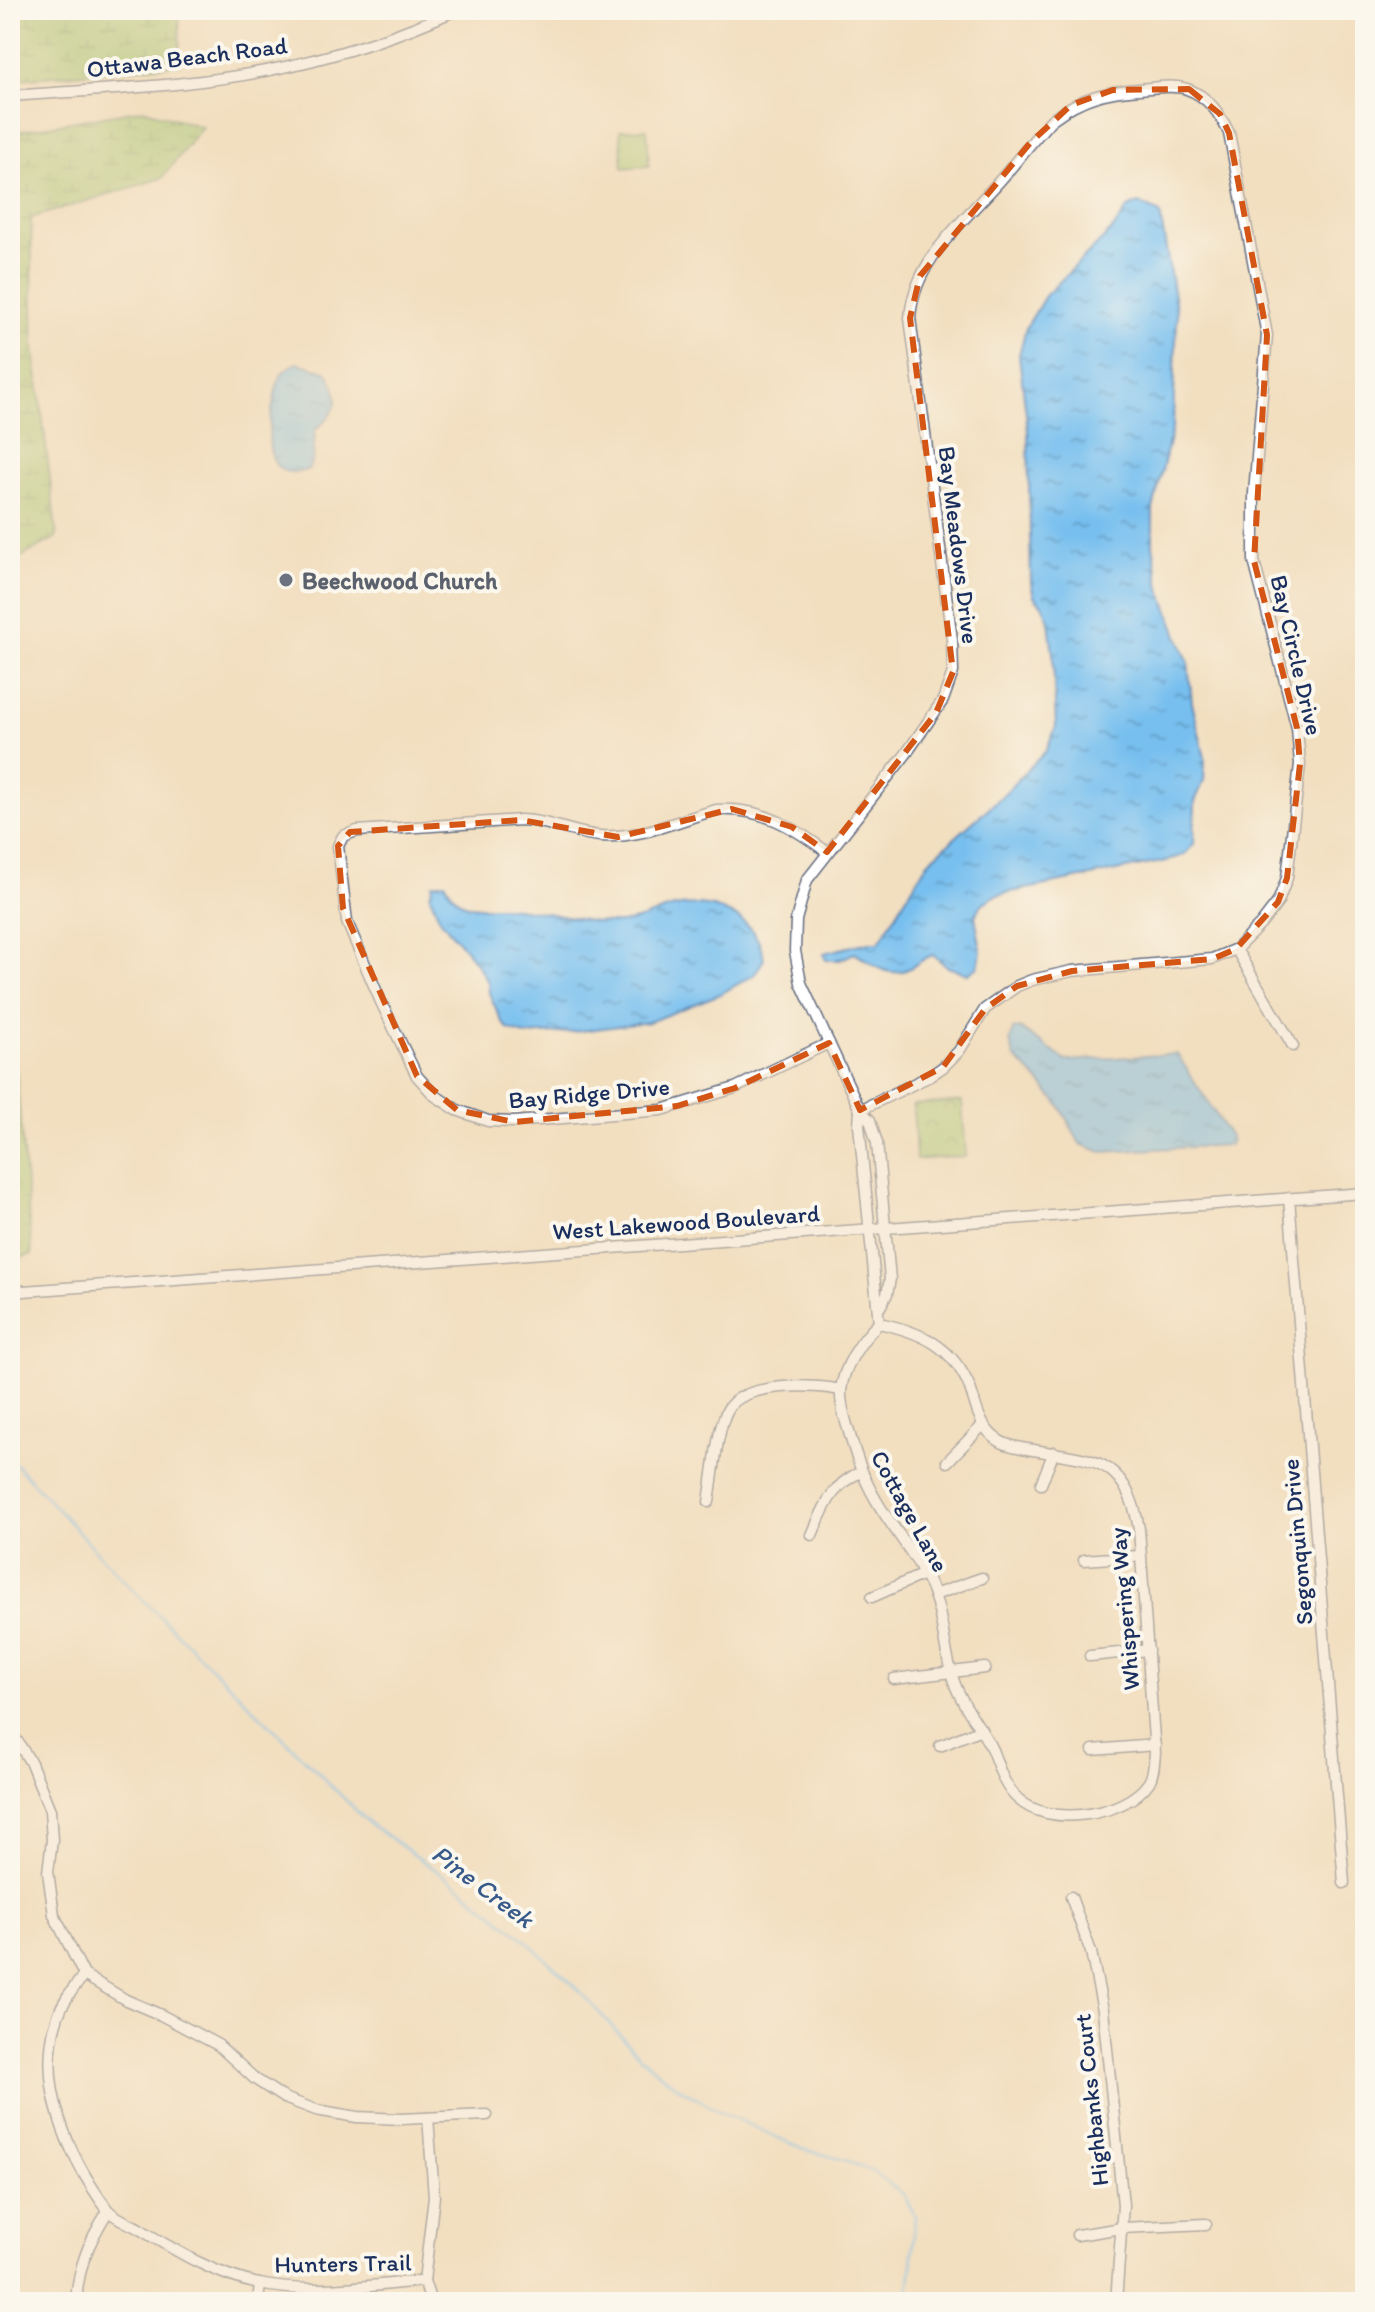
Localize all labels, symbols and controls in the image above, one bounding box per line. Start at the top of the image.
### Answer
street label: Ottawa Beach Road [85,30,289,84]
street label: Bay Meadows Drive [932,444,986,646]
place label: Beechwood Church [302,566,498,595]
marker: Beechwood Church [277,571,295,589]
street label: Bay Circle Drive [1264,572,1330,738]
street label: Bay Ridge Drive [507,1072,671,1114]
street label: West Lakewood Boulevard [551,1198,821,1246]
street label: Cottage Lane [865,1445,955,1577]
street label: Segonquin Drive [1275,1458,1319,1626]
street label: Whispering Way [1102,1526,1146,1692]
water label: Pine Creek [426,1837,542,1936]
street label: Highbanks Court [1068,2012,1114,2188]
street label: Hunters Trail [274,2247,412,2279]

